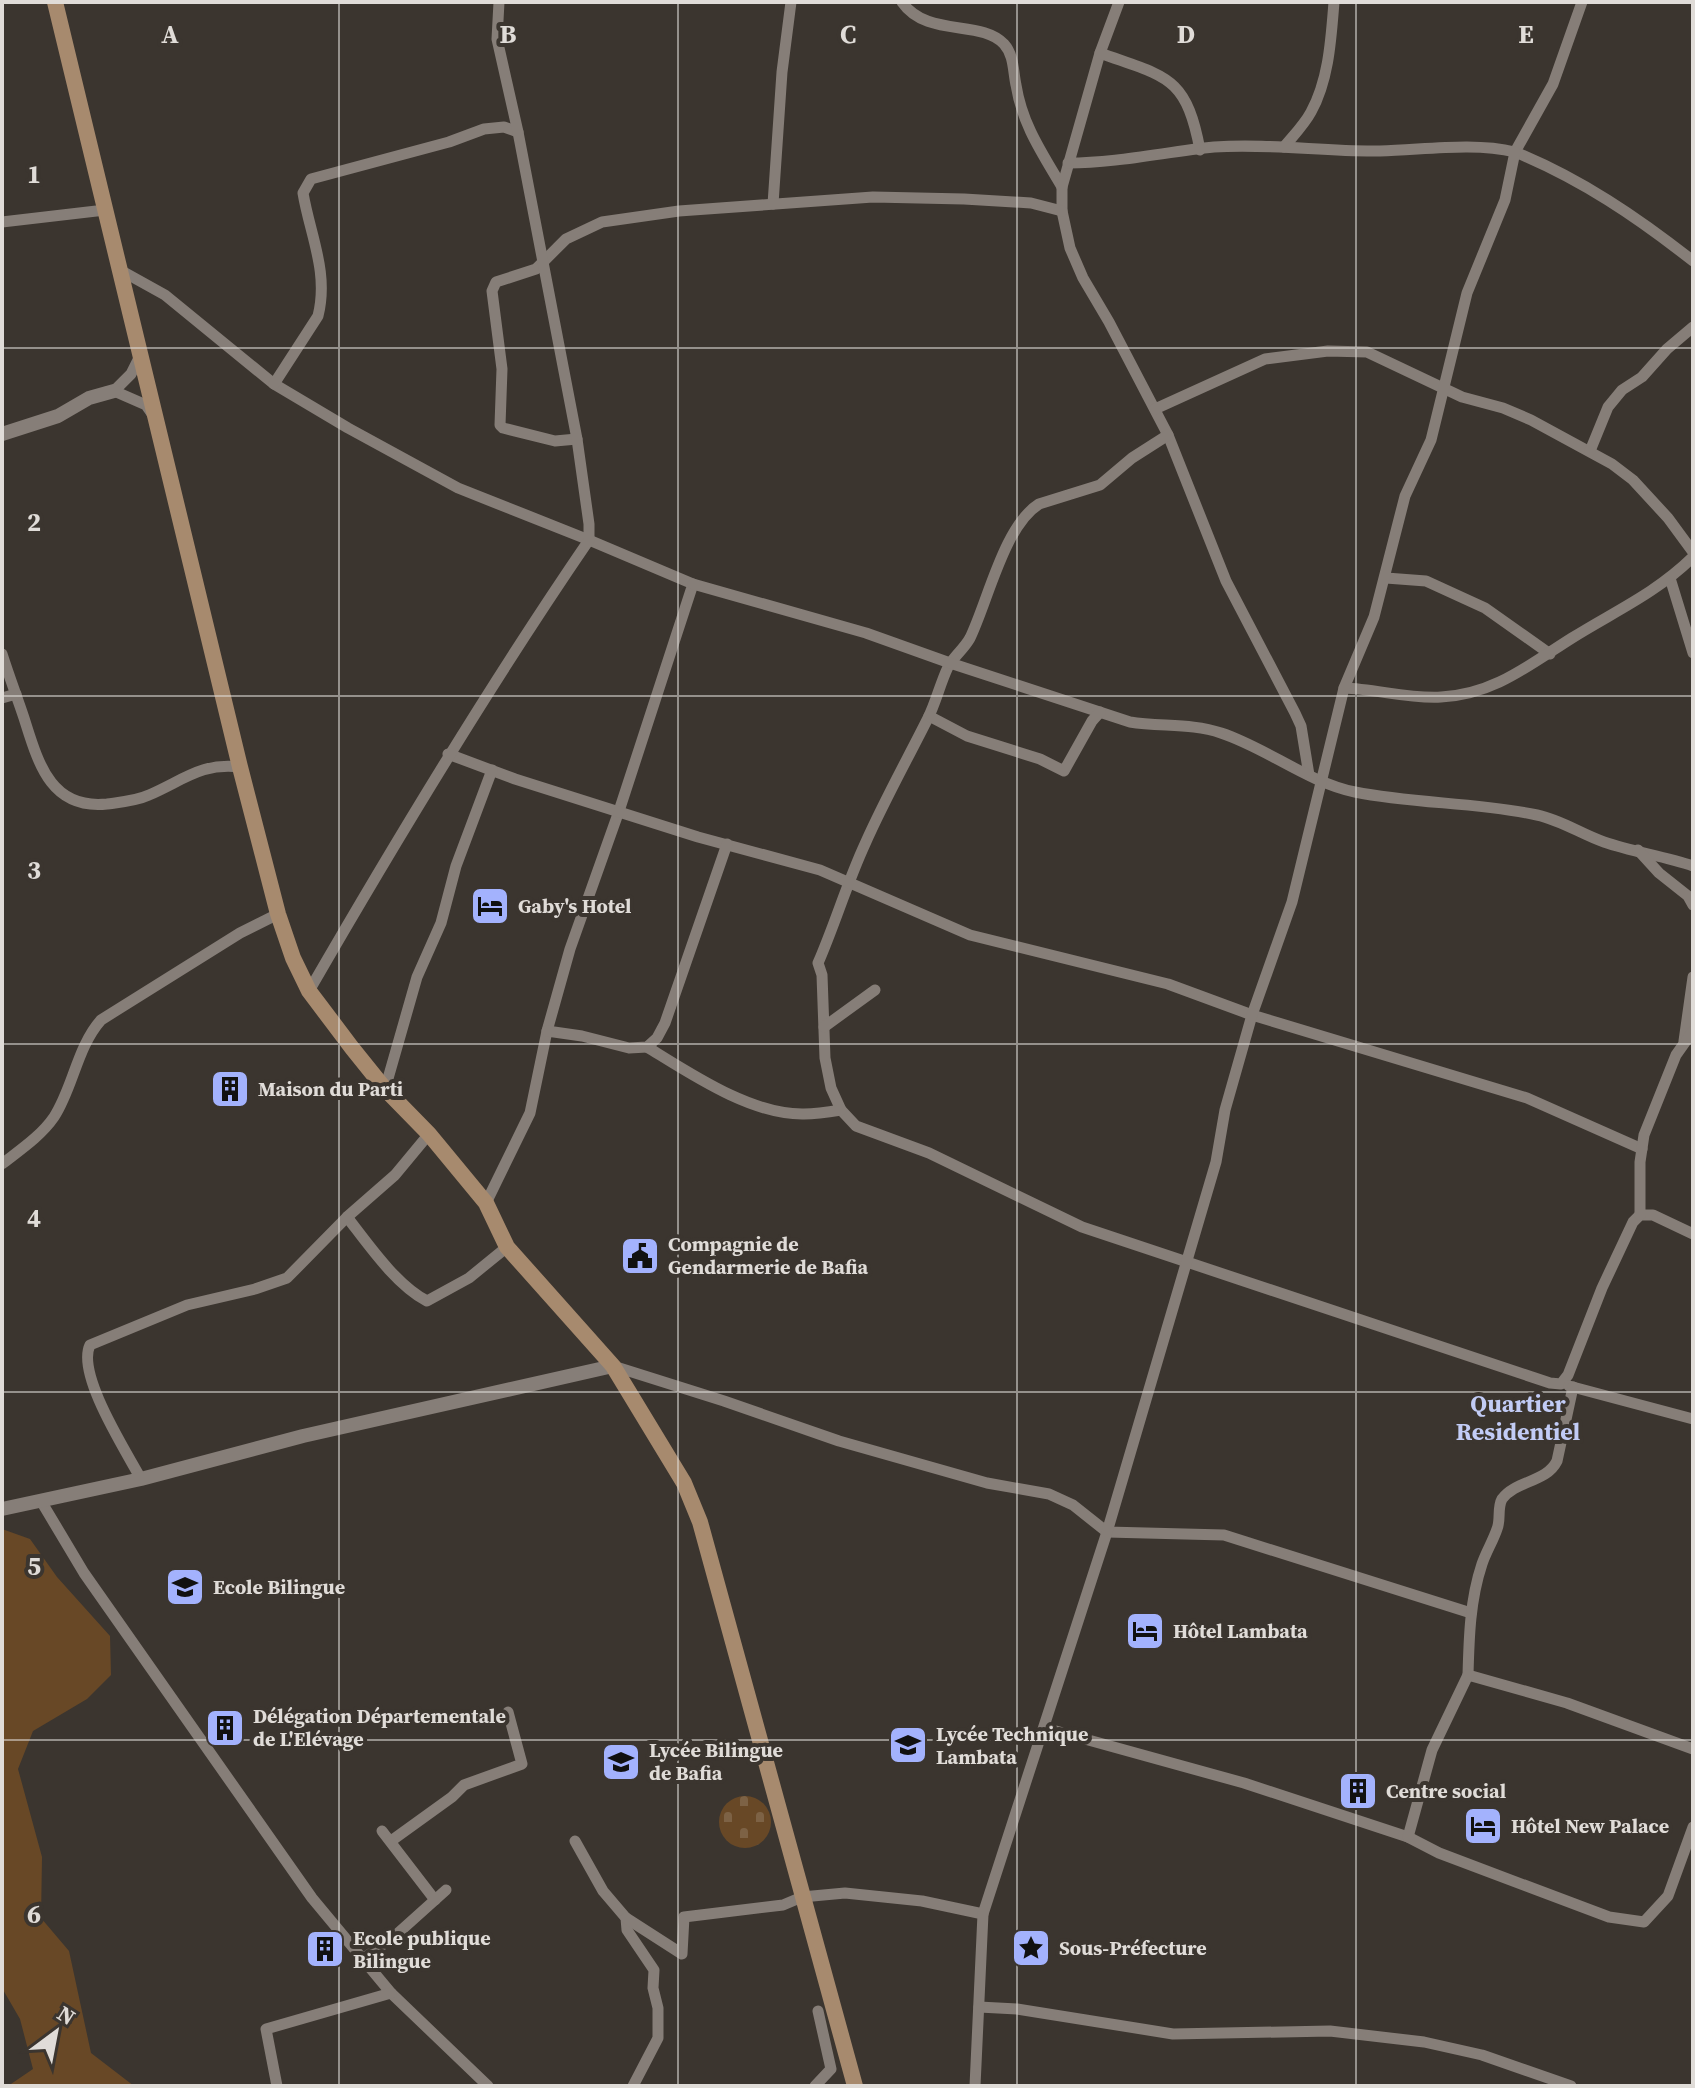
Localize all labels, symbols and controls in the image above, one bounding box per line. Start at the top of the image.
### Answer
text: A [161,16,179,52]
text: B [500,16,517,52]
text: C [840,16,856,52]
text: D [1177,16,1195,52]
text: E [1518,16,1534,52]
text: 1 [27,156,41,192]
text: 2 [27,504,41,540]
text: 3 [27,852,41,888]
hotel icon: Gaby's Hotel [469,885,511,927]
place label: Gaby's Hotel [518,892,631,920]
building icon: Maison du Parti [209,1068,251,1110]
place label: Maison du Parti [258,1075,403,1103]
text: 4 [27,1200,41,1236]
place label: Compagnie de Gendarmerie de Bafia [668,1230,868,1281]
public building icon: Compagnie de Gendarmerie de Bafia [619,1235,661,1277]
district label: Quartier Residentiel [1456,1387,1580,1448]
text: 5 [27,1548,41,1584]
school or university icon: Ecole Bilingue [164,1566,206,1608]
place label: Ecole Bilingue [213,1573,345,1601]
hotel icon: Hôtel Lambata [1124,1610,1166,1652]
place label: Hôtel Lambata [1173,1617,1308,1645]
place label: Délégation Départementale de L'Elévage [253,1702,506,1753]
building icon: Délégation Départementale de L'Elévage [204,1707,246,1749]
place label: Lycée Technique Lambata [936,1720,1088,1771]
school or university icon: Lycée Technique Lambata [887,1724,929,1766]
place label: Lycée Bilingue de Bafia [649,1736,783,1787]
school or university icon: Lycée Bilingue de Bafia [600,1741,642,1783]
building icon: Centre social [1337,1770,1379,1812]
place label: Centre social [1386,1777,1506,1805]
hotel icon: Hôtel New Palace [1462,1805,1504,1847]
place label: Hôtel New Palace [1511,1812,1669,1840]
text: 6 [27,1896,41,1932]
place label: Ecole publique Bilingue [353,1924,491,1975]
place icon: Sous-Préfecture [1010,1927,1052,1969]
building icon: Ecole publique Bilingue [304,1928,346,1970]
place label: Sous-Préfecture [1059,1934,1207,1962]
north arrow [16,1992,96,2072]
text: N [52,1998,81,2032]

